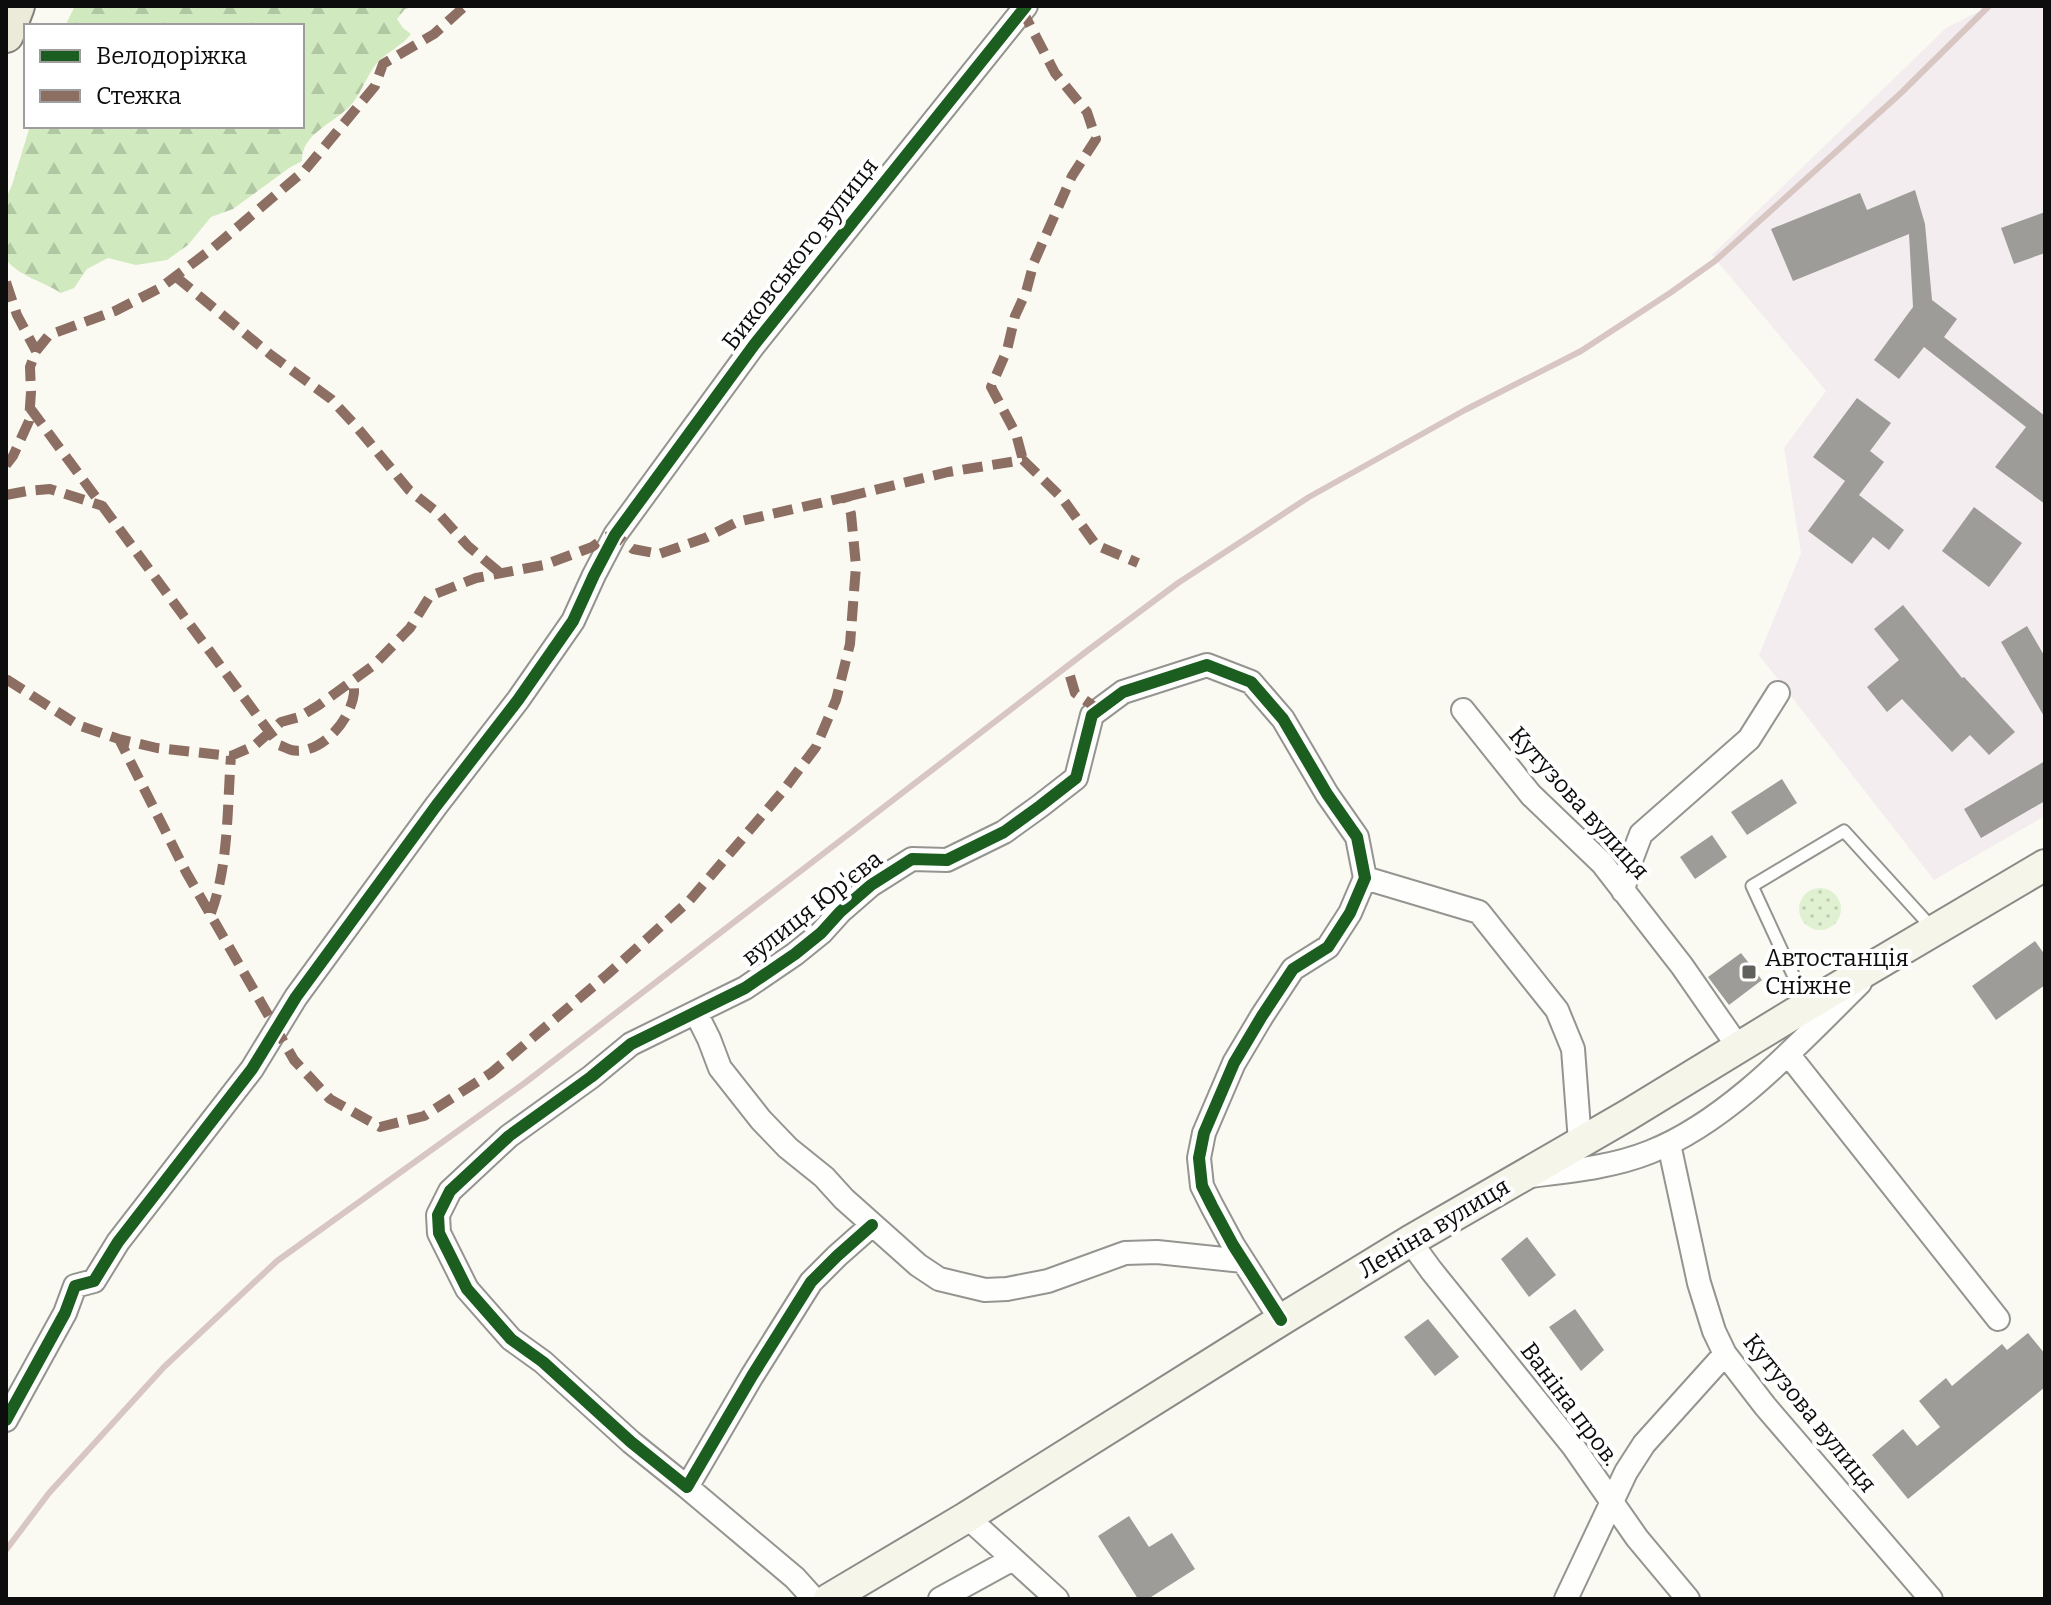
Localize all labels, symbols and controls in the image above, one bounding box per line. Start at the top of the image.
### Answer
legend [24,24,304,128]
text: Велодоріжка [96,42,247,70]
text: Стежка [96,82,181,110]
street label: Биковського вулиця [716,153,884,355]
street label: Кутузова вулиця [1503,721,1655,885]
street label: вулиця Юр'єва [736,845,888,971]
place label: Автостанція Сніжне [1765,944,1909,1000]
marker: Автостанція Сніжне [1740,963,1758,981]
street label: Леніна вулиця [1354,1172,1514,1284]
street label: Кутузова вулиця [1738,1328,1882,1498]
street label: Ваніна пров. [1515,1337,1625,1471]

